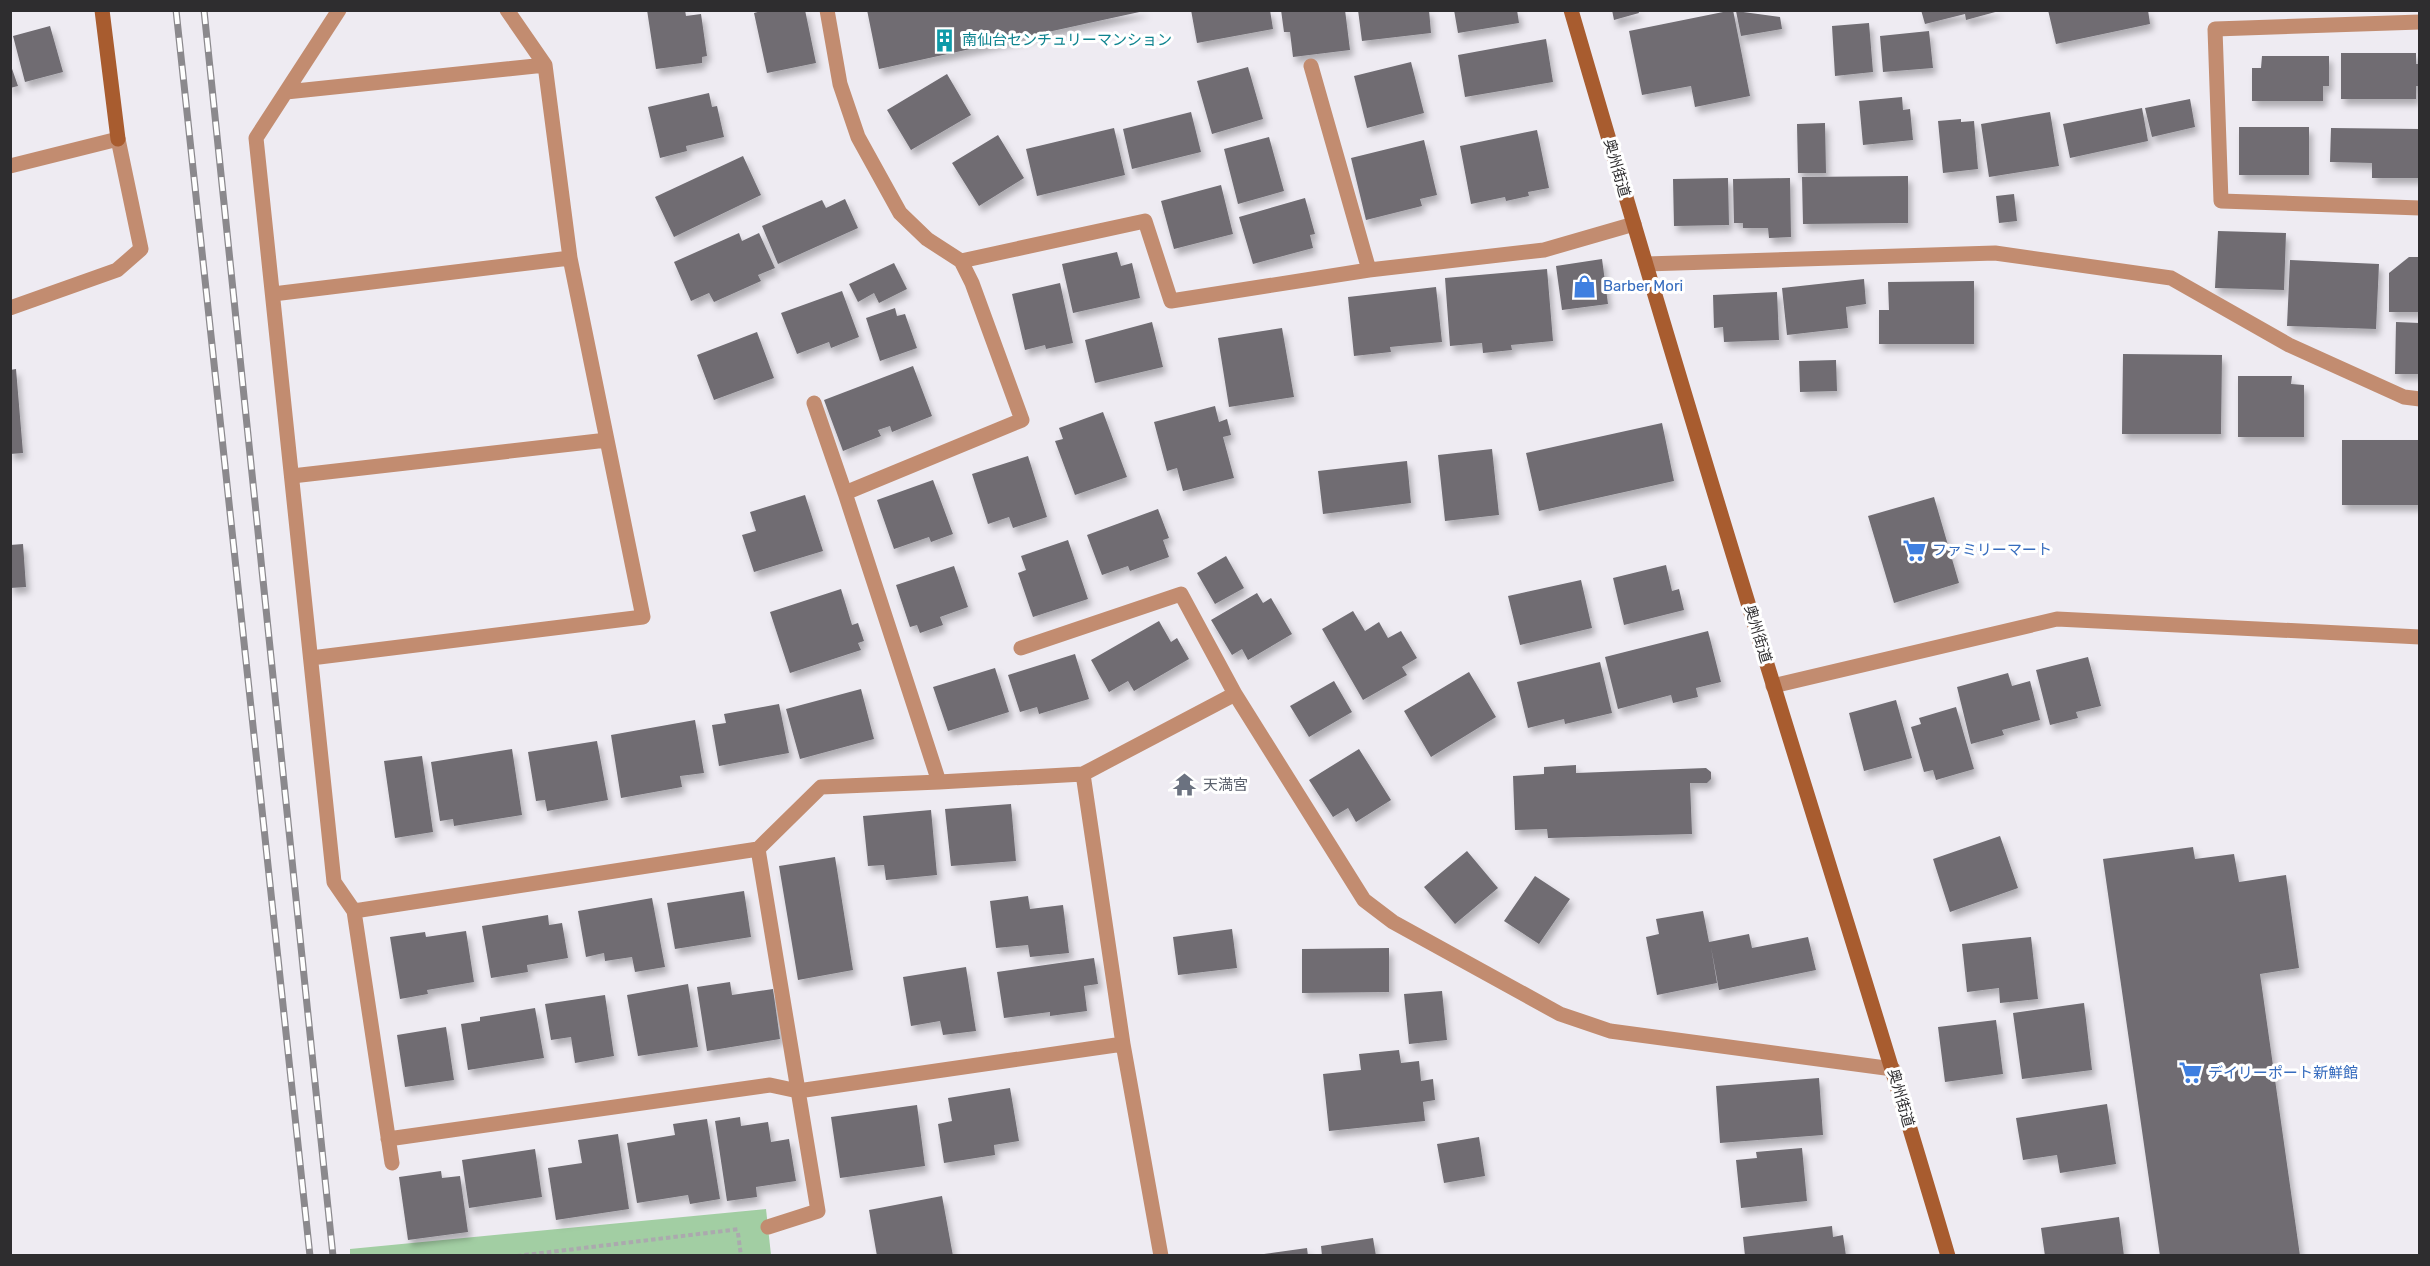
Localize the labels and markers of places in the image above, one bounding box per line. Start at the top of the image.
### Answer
building icon: 南仙台センチュリーマンション [931,27,957,53]
place label: 南仙台センチュリーマンション [962,31,1172,49]
shop icon: Barber Mori [1572,273,1598,299]
place label: Barber Mori [1603,277,1683,295]
supermarket icon: ファミリーマート [1901,537,1927,563]
place label: ファミリーマート [1932,541,2052,559]
temple icon: 天満宮 [1172,772,1198,798]
place label: 天満宮 [1203,776,1248,794]
supermarket icon: デイリーポート新鮮館 [2177,1060,2203,1086]
place label: デイリーポート新鮮館 [2208,1064,2358,1082]

